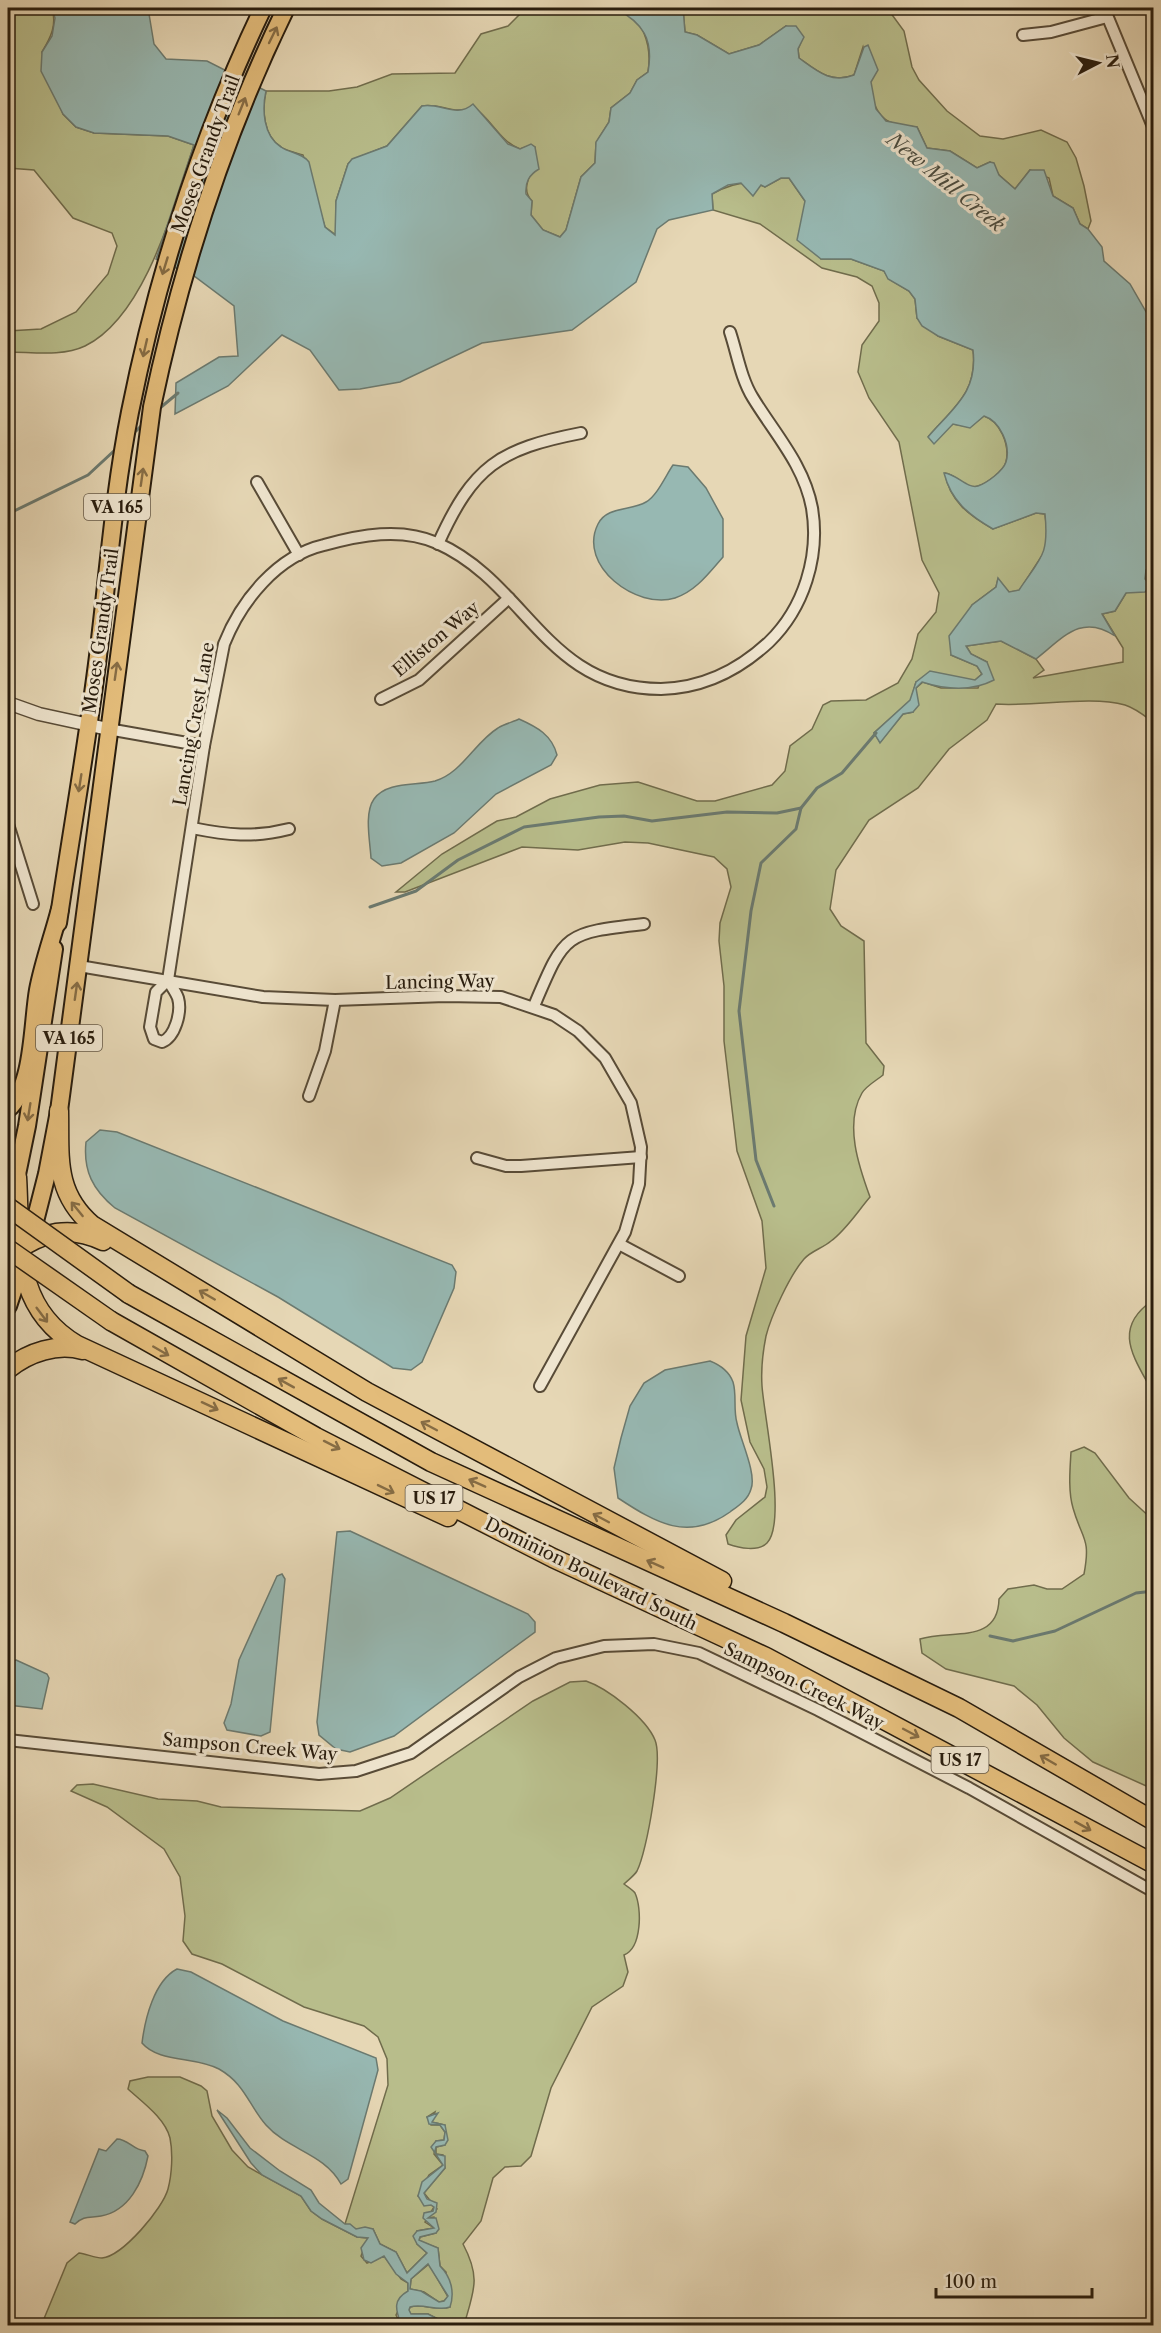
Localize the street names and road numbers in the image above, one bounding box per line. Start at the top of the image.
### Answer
street label: Moses Grandy Trail [167,72,245,236]
road number: VA 165 [84,494,150,520]
street label: Moses Grandy Trail [78,547,124,715]
street label: Elliston Way [388,596,485,682]
street label: Lancing Crest Lane [169,640,219,808]
street label: Lancing Way [385,970,496,994]
road number: VA 165 [36,1025,102,1051]
road number: US 17 [406,1485,462,1511]
street label: Dominion Boulevard South [481,1513,701,1635]
street label: Sampson Creek Way [720,1638,889,1735]
street label: Sampson Creek Way [162,1728,339,1766]
road number: US 17 [932,1747,988,1773]

